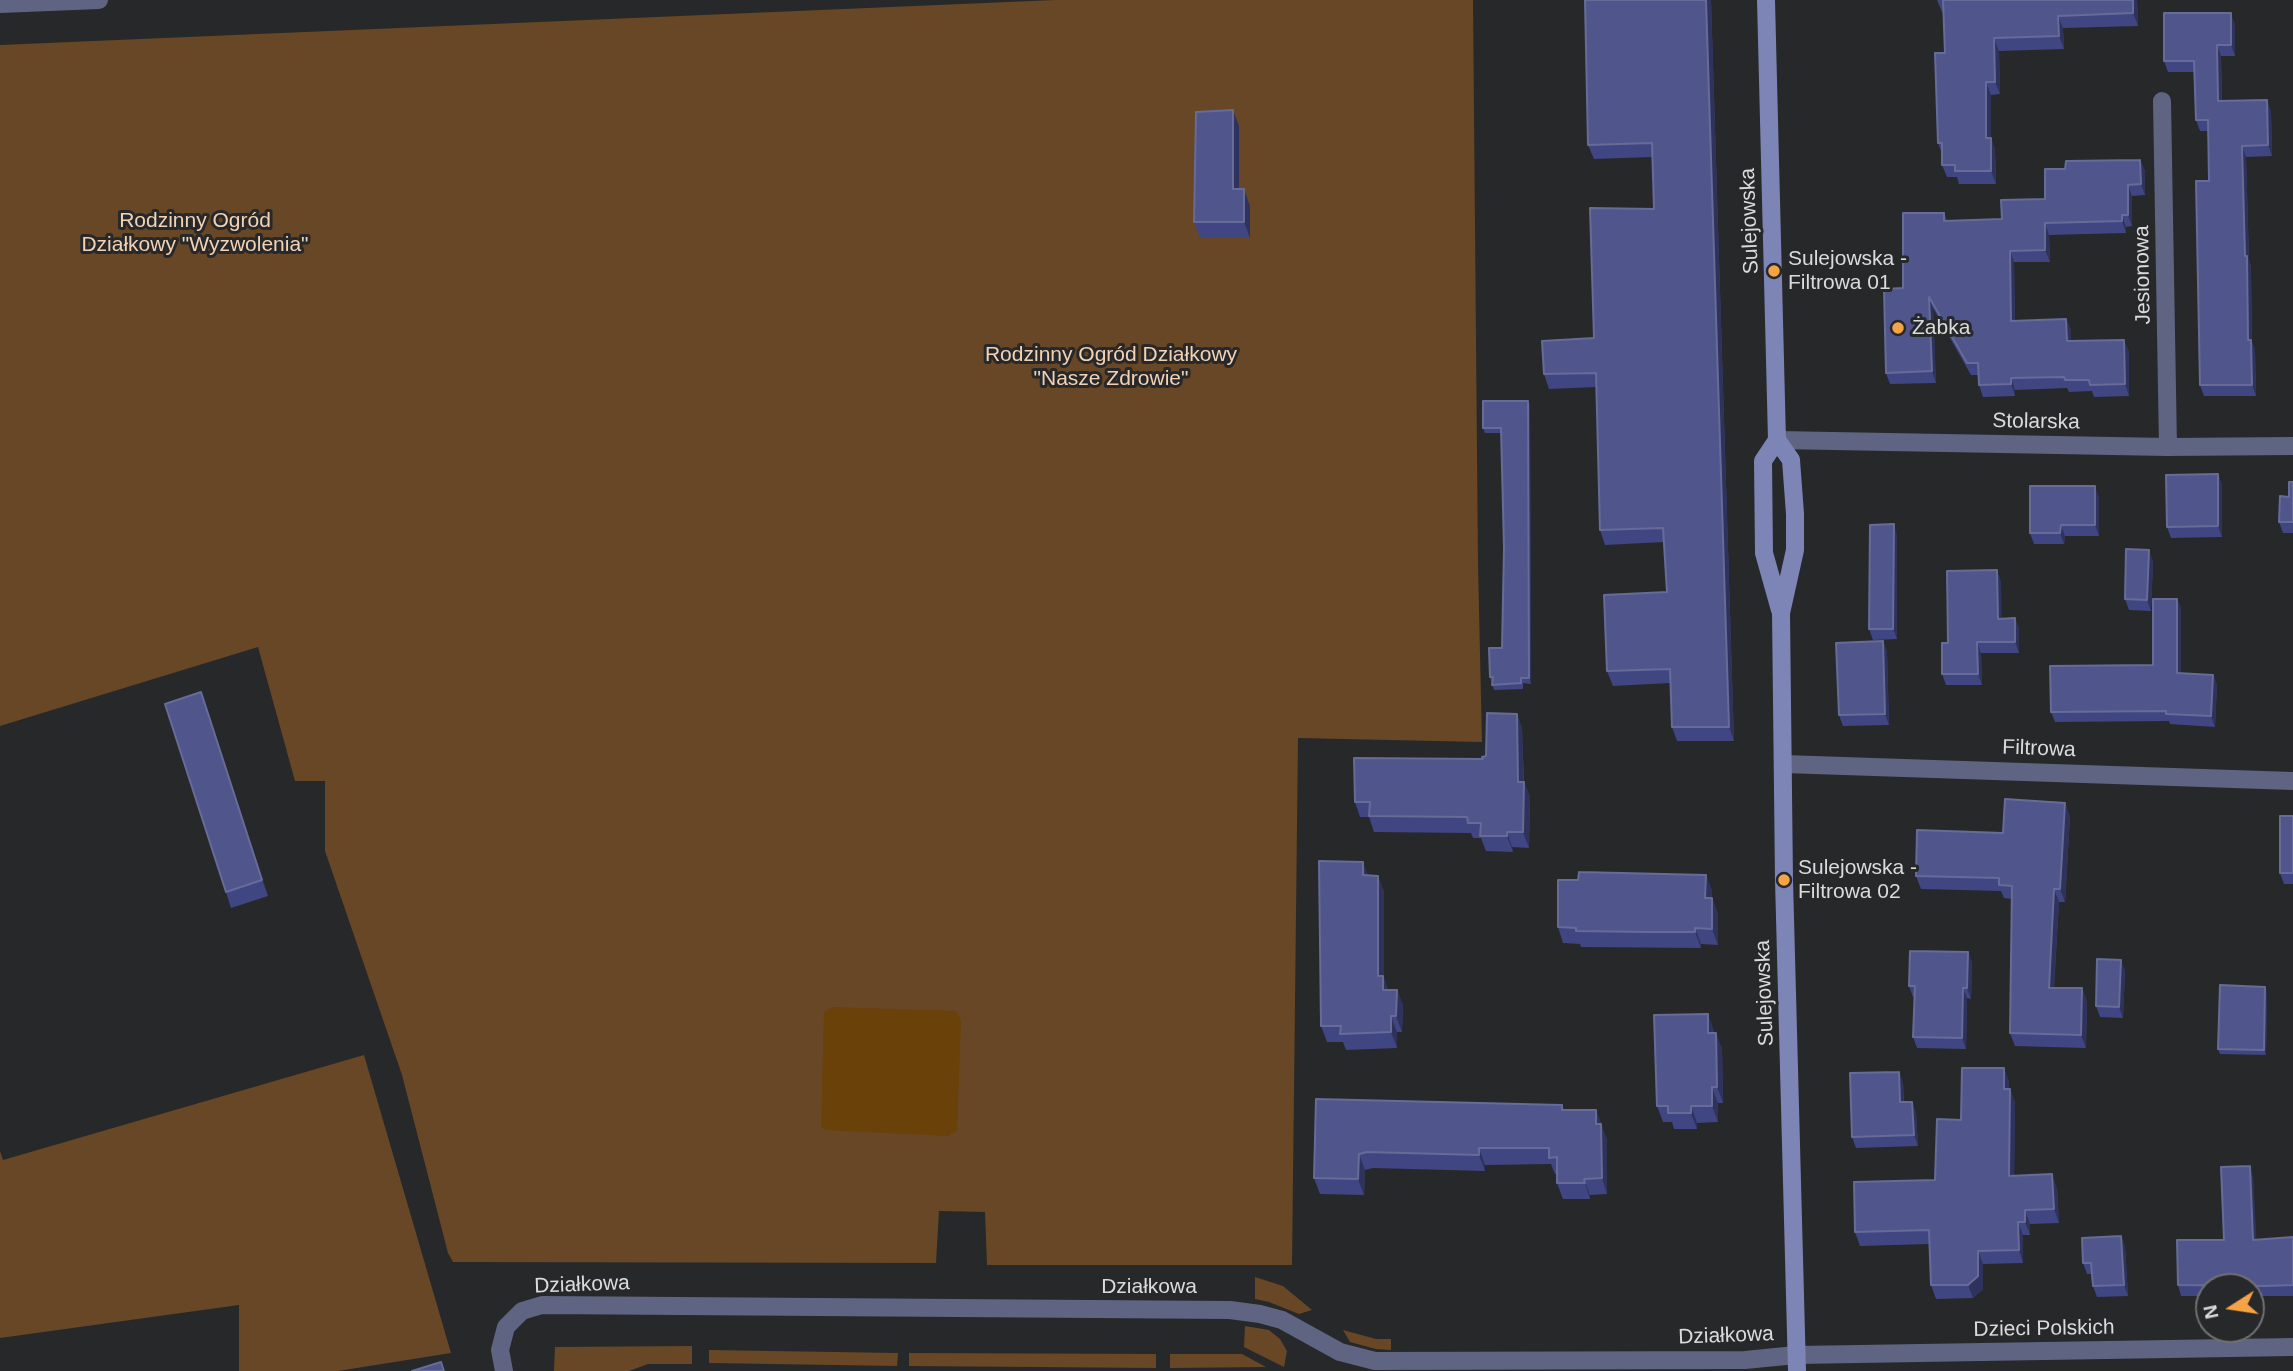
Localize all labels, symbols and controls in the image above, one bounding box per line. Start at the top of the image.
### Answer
street label: Sulejowska [1736,167,1764,275]
park label: Rodzinny Ogród Działkowy "Wyzwolenia" [81,208,309,258]
street label: Jesionowa [2130,225,2156,325]
place label: Sulejowska - Filtrowa 01 [1788,246,1907,296]
marker: Sulejowska - Filtrowa 01 [1766,263,1782,279]
place label: Żabka [1912,315,1970,341]
marker: Żabka [1890,320,1906,336]
park label: Rodzinny Ogród Działkowy "Nasze Zdrowie" [985,342,1237,392]
street label: Stolarska [1992,409,2080,435]
street label: Filtrowa [2002,735,2076,763]
place label: Sulejowska - Filtrowa 02 [1798,855,1917,905]
marker: Sulejowska - Filtrowa 02 [1776,872,1792,888]
street label: Sulejowska [1751,939,1779,1047]
street label: Działkowa [534,1271,630,1299]
north arrow [2195,1273,2265,1343]
street label: Działkowa [1101,1274,1197,1300]
text: N [2199,1303,2223,1321]
street label: Dzieci Polskich [1973,1315,2115,1343]
street label: Działkowa [1678,1322,1774,1350]

